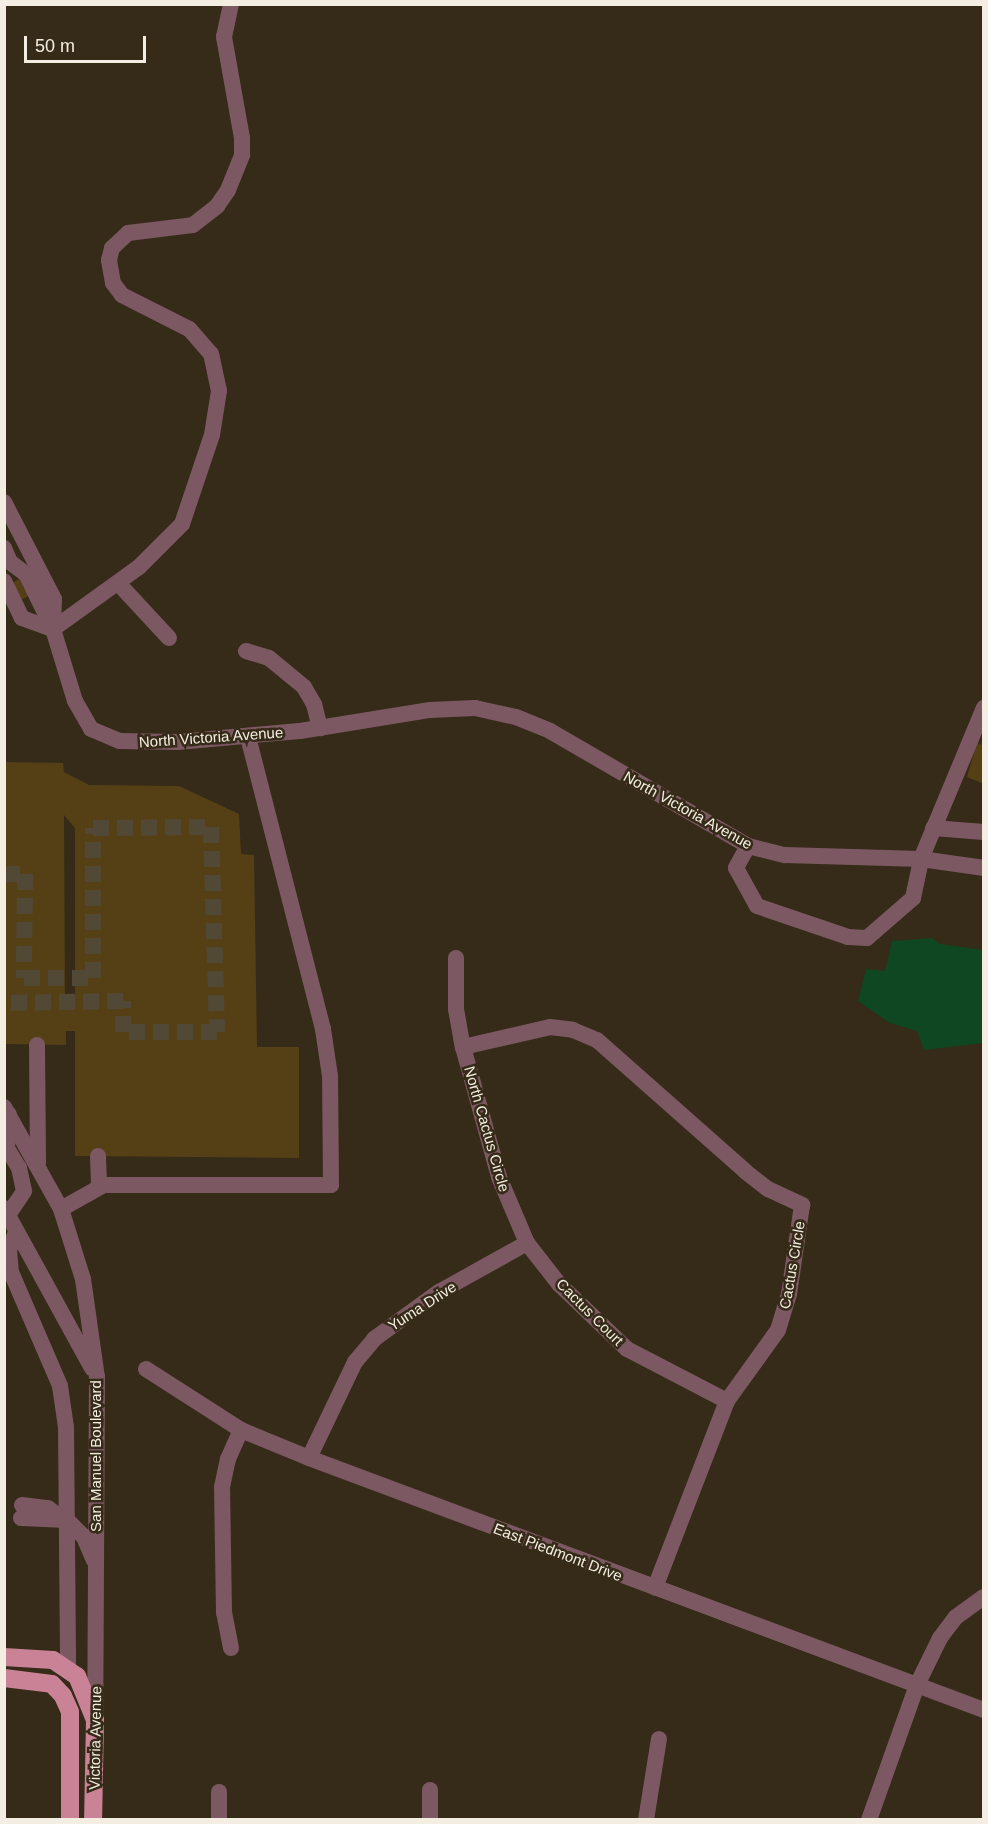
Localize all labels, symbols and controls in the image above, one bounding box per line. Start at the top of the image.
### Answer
scale bar [27,24,148,62]
text: 50 m [35,36,75,56]
street label: North Victoria Avenue [138,723,284,751]
street label: North Victoria Avenue [620,767,756,853]
street label: North Cactus Circle [460,1064,514,1194]
street label: Cactus Circle [775,1220,809,1310]
street label: Cactus Court [553,1275,627,1349]
street label: Yuma Drive [385,1277,459,1335]
street label: San Manuel Boulevard [87,1380,105,1532]
street label: East Piedmont Drive [491,1519,625,1585]
street label: Victoria Avenue [85,1686,105,1790]

